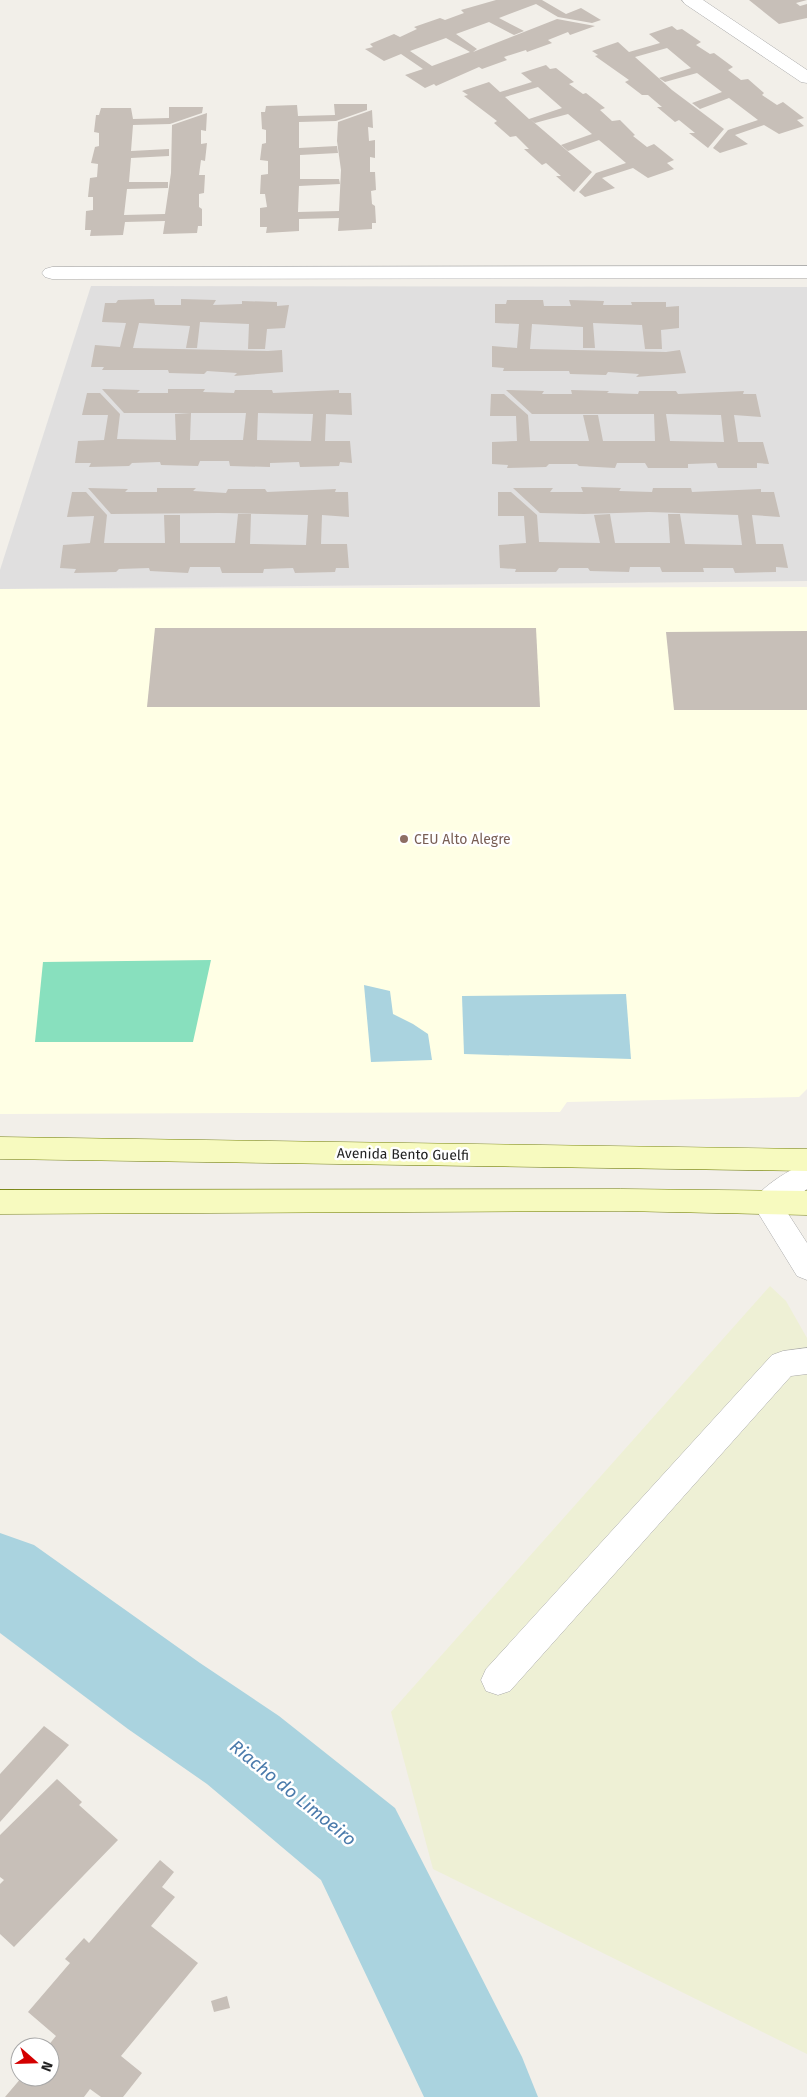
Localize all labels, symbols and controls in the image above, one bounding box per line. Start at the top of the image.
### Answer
place label: CEU Alto Alegre [414,831,511,848]
marker: CEU Alto Alegre [398,833,410,845]
street label: Avenida Bento Guelfi [337,1145,469,1164]
water label: Riacho do Limoeiro [225,1735,361,1851]
north arrow [10,2037,60,2087]
text: N [37,2059,56,2074]

